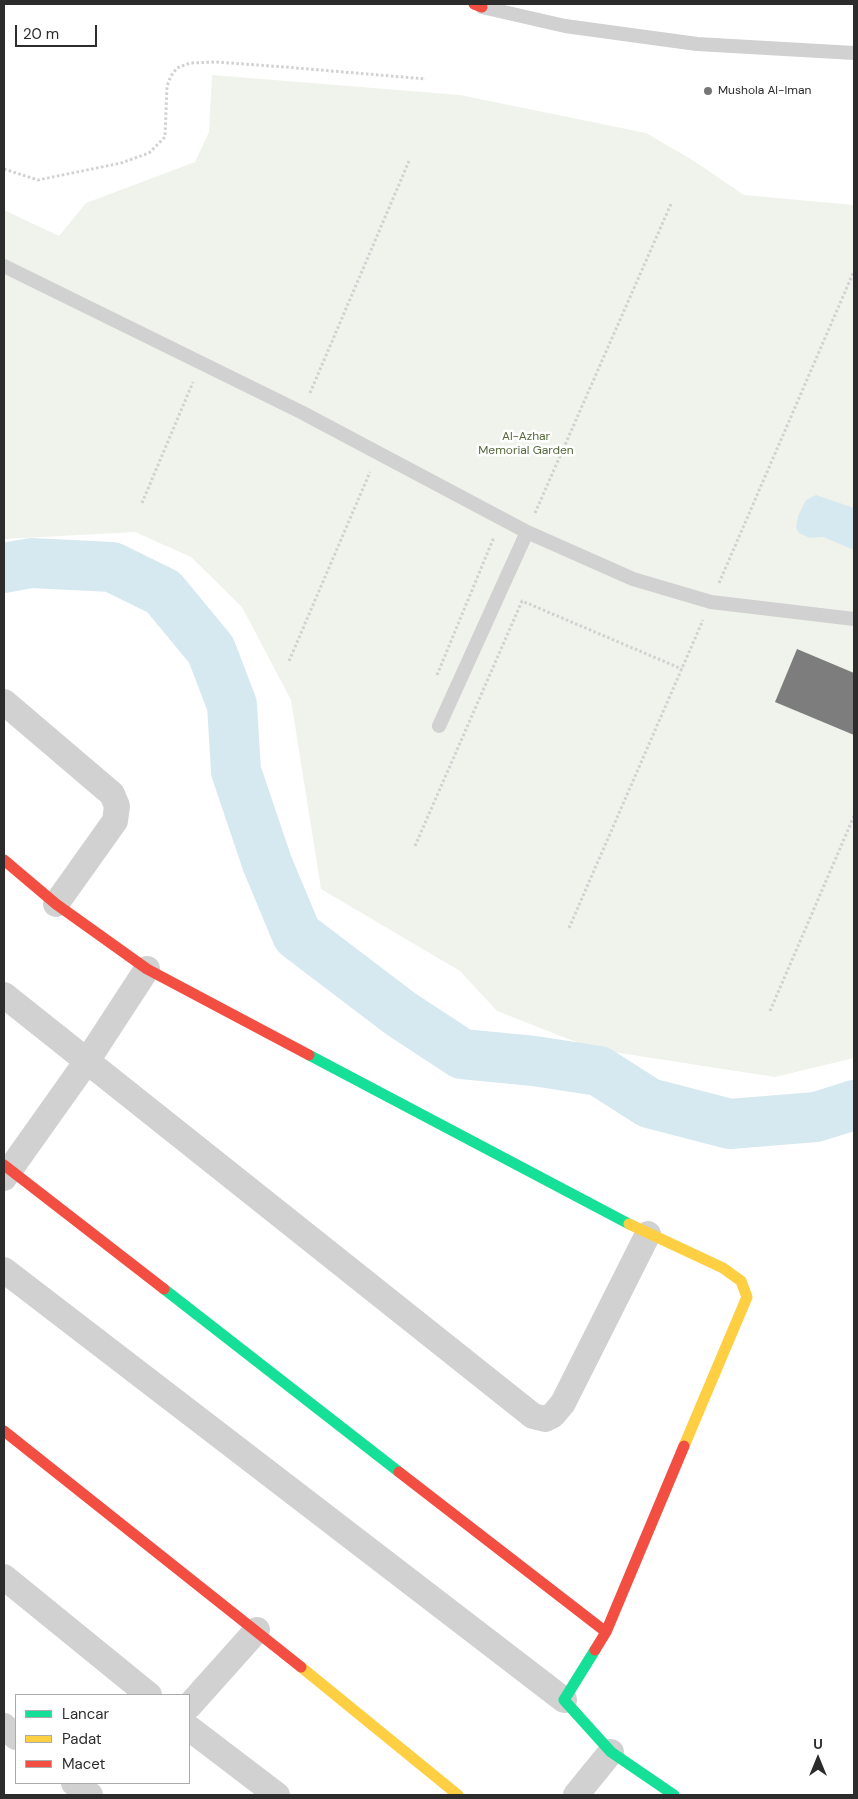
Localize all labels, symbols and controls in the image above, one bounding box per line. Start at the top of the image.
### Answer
scale bar [18,15,100,47]
text: 20 m [23,24,59,44]
place label: Mushola Al-Iman [718,84,811,98]
marker: Mushola Al-Iman [702,85,714,97]
park label: Al-Azhar Memorial Garden [478,430,574,458]
legend [15,1694,190,1784]
text: Lancar [62,1704,109,1724]
text: Padat [62,1729,102,1749]
north arrow [793,1734,843,1784]
text: U [813,1735,823,1753]
text: Macet [62,1754,106,1774]

